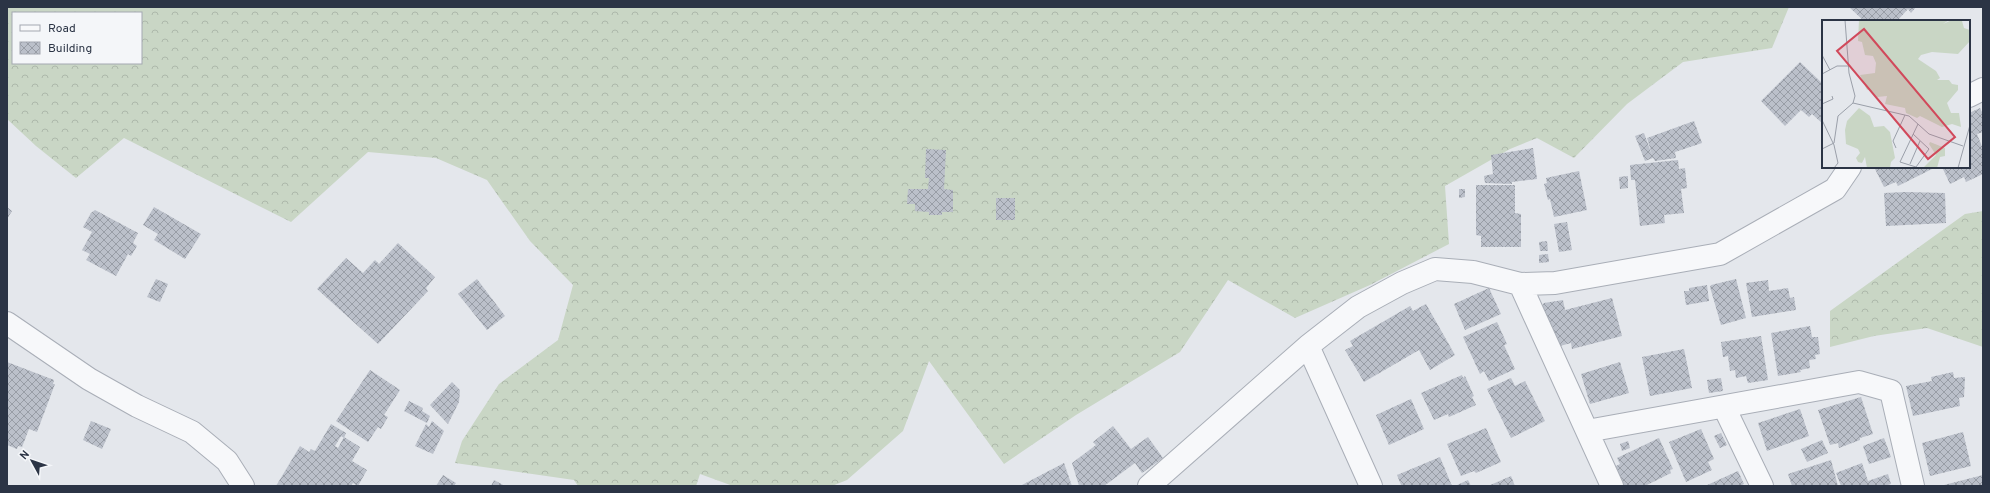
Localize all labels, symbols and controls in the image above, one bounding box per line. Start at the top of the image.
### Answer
legend [12,12,142,64]
inset map [1822,20,1970,168]
text: Road [48,21,76,37]
text: Building [48,41,92,57]
north arrow [12,441,52,481]
text: N [17,448,33,463]

